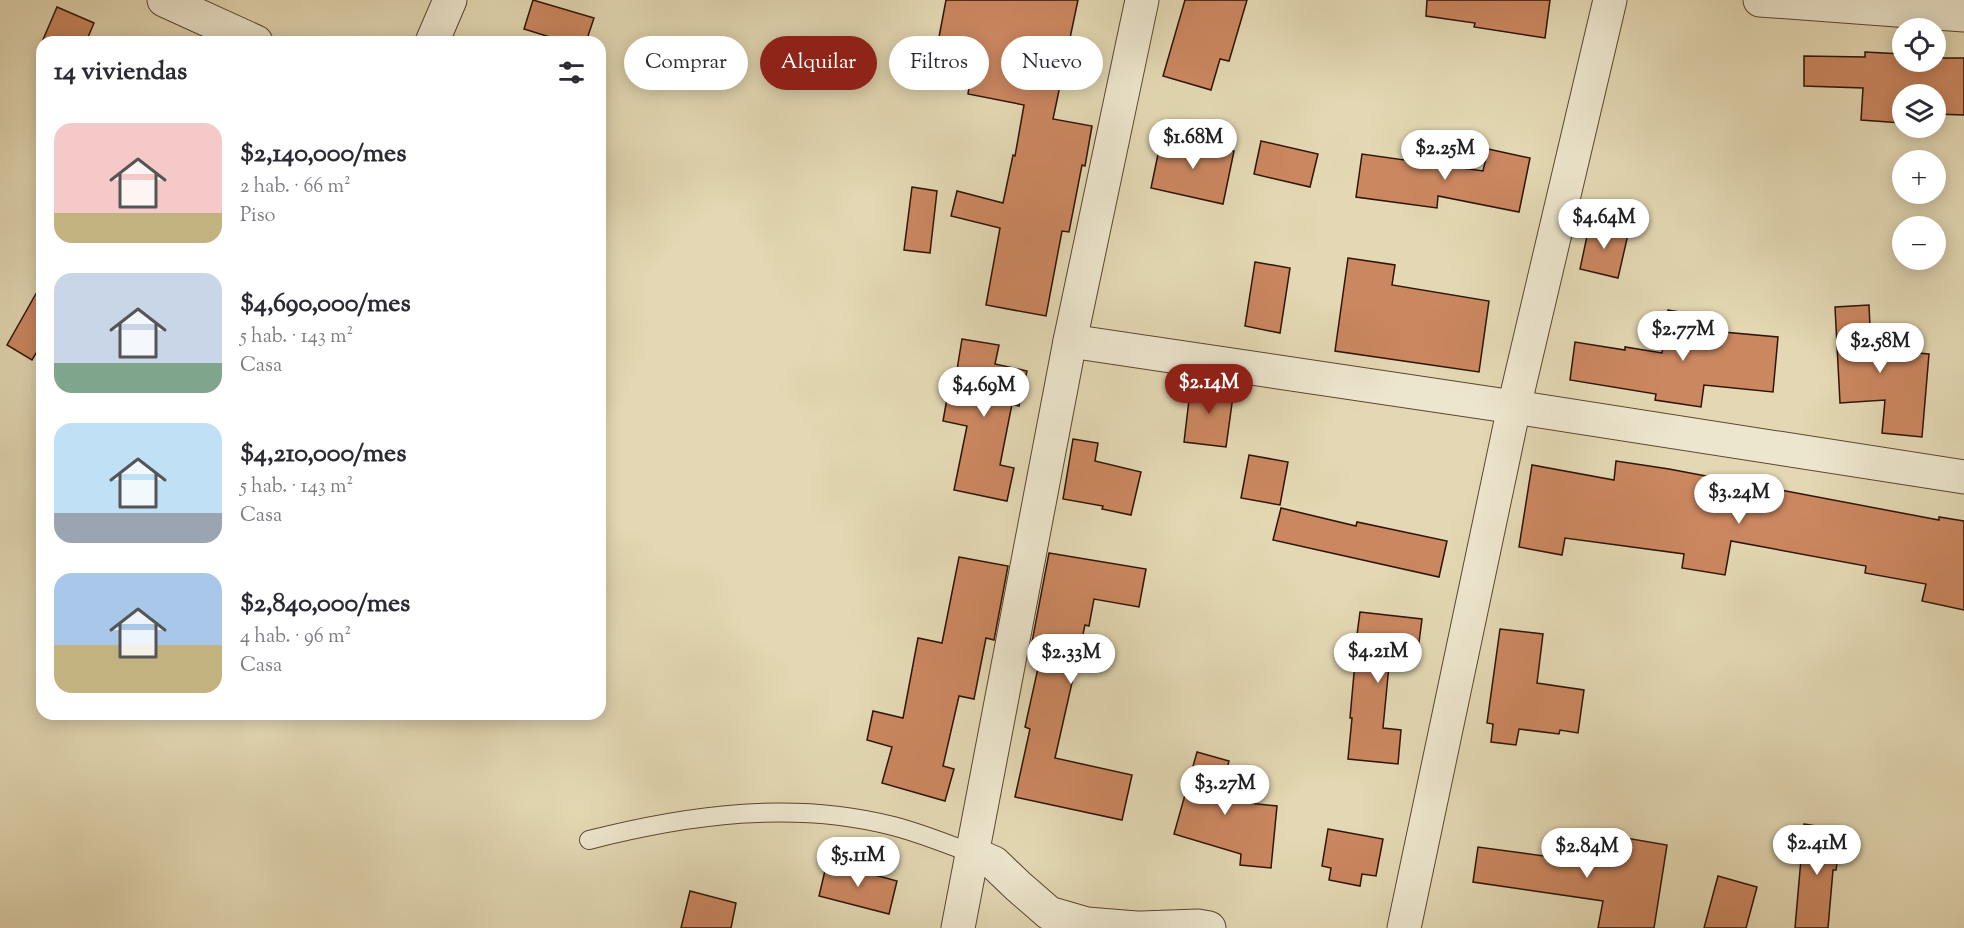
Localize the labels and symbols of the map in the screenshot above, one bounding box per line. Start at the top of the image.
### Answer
pin: $1.68M [1144,119,1242,170]
pin: $2.25M [1396,130,1494,181]
pin: $4.64M [1555,199,1653,250]
pin: $2.77M [1634,311,1732,362]
pin: $2.58M [1831,323,1929,374]
pin: $2.14M [1160,364,1258,415]
pin: $4.69M [935,367,1033,418]
pin: $3.24M [1690,474,1788,525]
pin: $4.21M [1329,633,1427,684]
pin: $2.33M [1022,634,1120,685]
pin: $3.27M [1176,765,1274,816]
pin: $2.41M [1768,825,1866,876]
pin: $2.84M [1538,828,1636,879]
pin: $5.11M [809,837,907,888]

